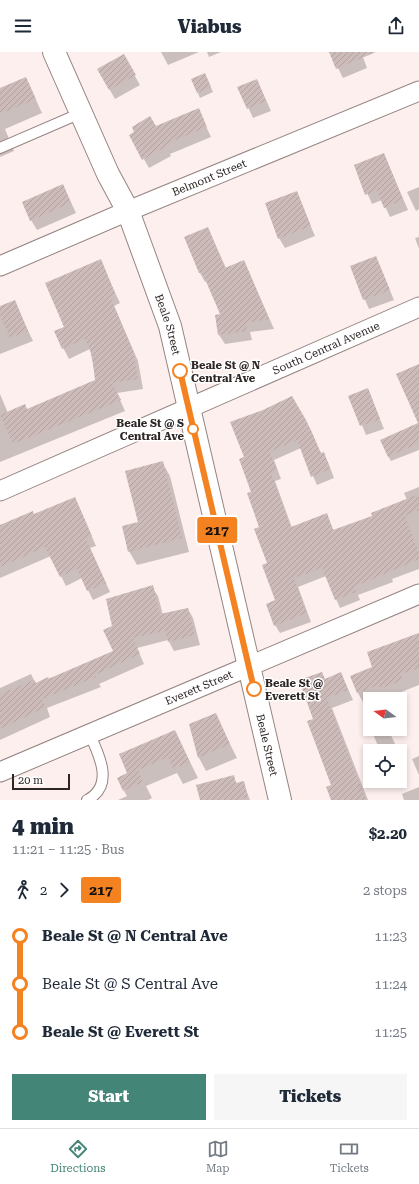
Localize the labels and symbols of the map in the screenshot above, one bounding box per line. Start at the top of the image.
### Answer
street label: Belmont Street [170,156,248,199]
street label: Beale Street [152,292,183,356]
street label: South Central Avenue [270,319,382,377]
place label: Beale St @ N Central Ave [191,359,261,385]
marker: Beale St @ N Central Ave [172,363,188,379]
place label: Beale St @ S Central Ave [116,417,185,443]
marker: Beale St @ S Central Ave [187,423,199,435]
line badge: 217 [194,517,240,543]
street label: Everett Street [163,667,235,708]
place label: Beale St @ Everett St [265,677,323,703]
marker: Beale St @ Everett St [246,681,262,697]
north arrow [363,692,407,736]
street label: Beale Street [254,713,281,777]
scale bar [12,772,70,791]

